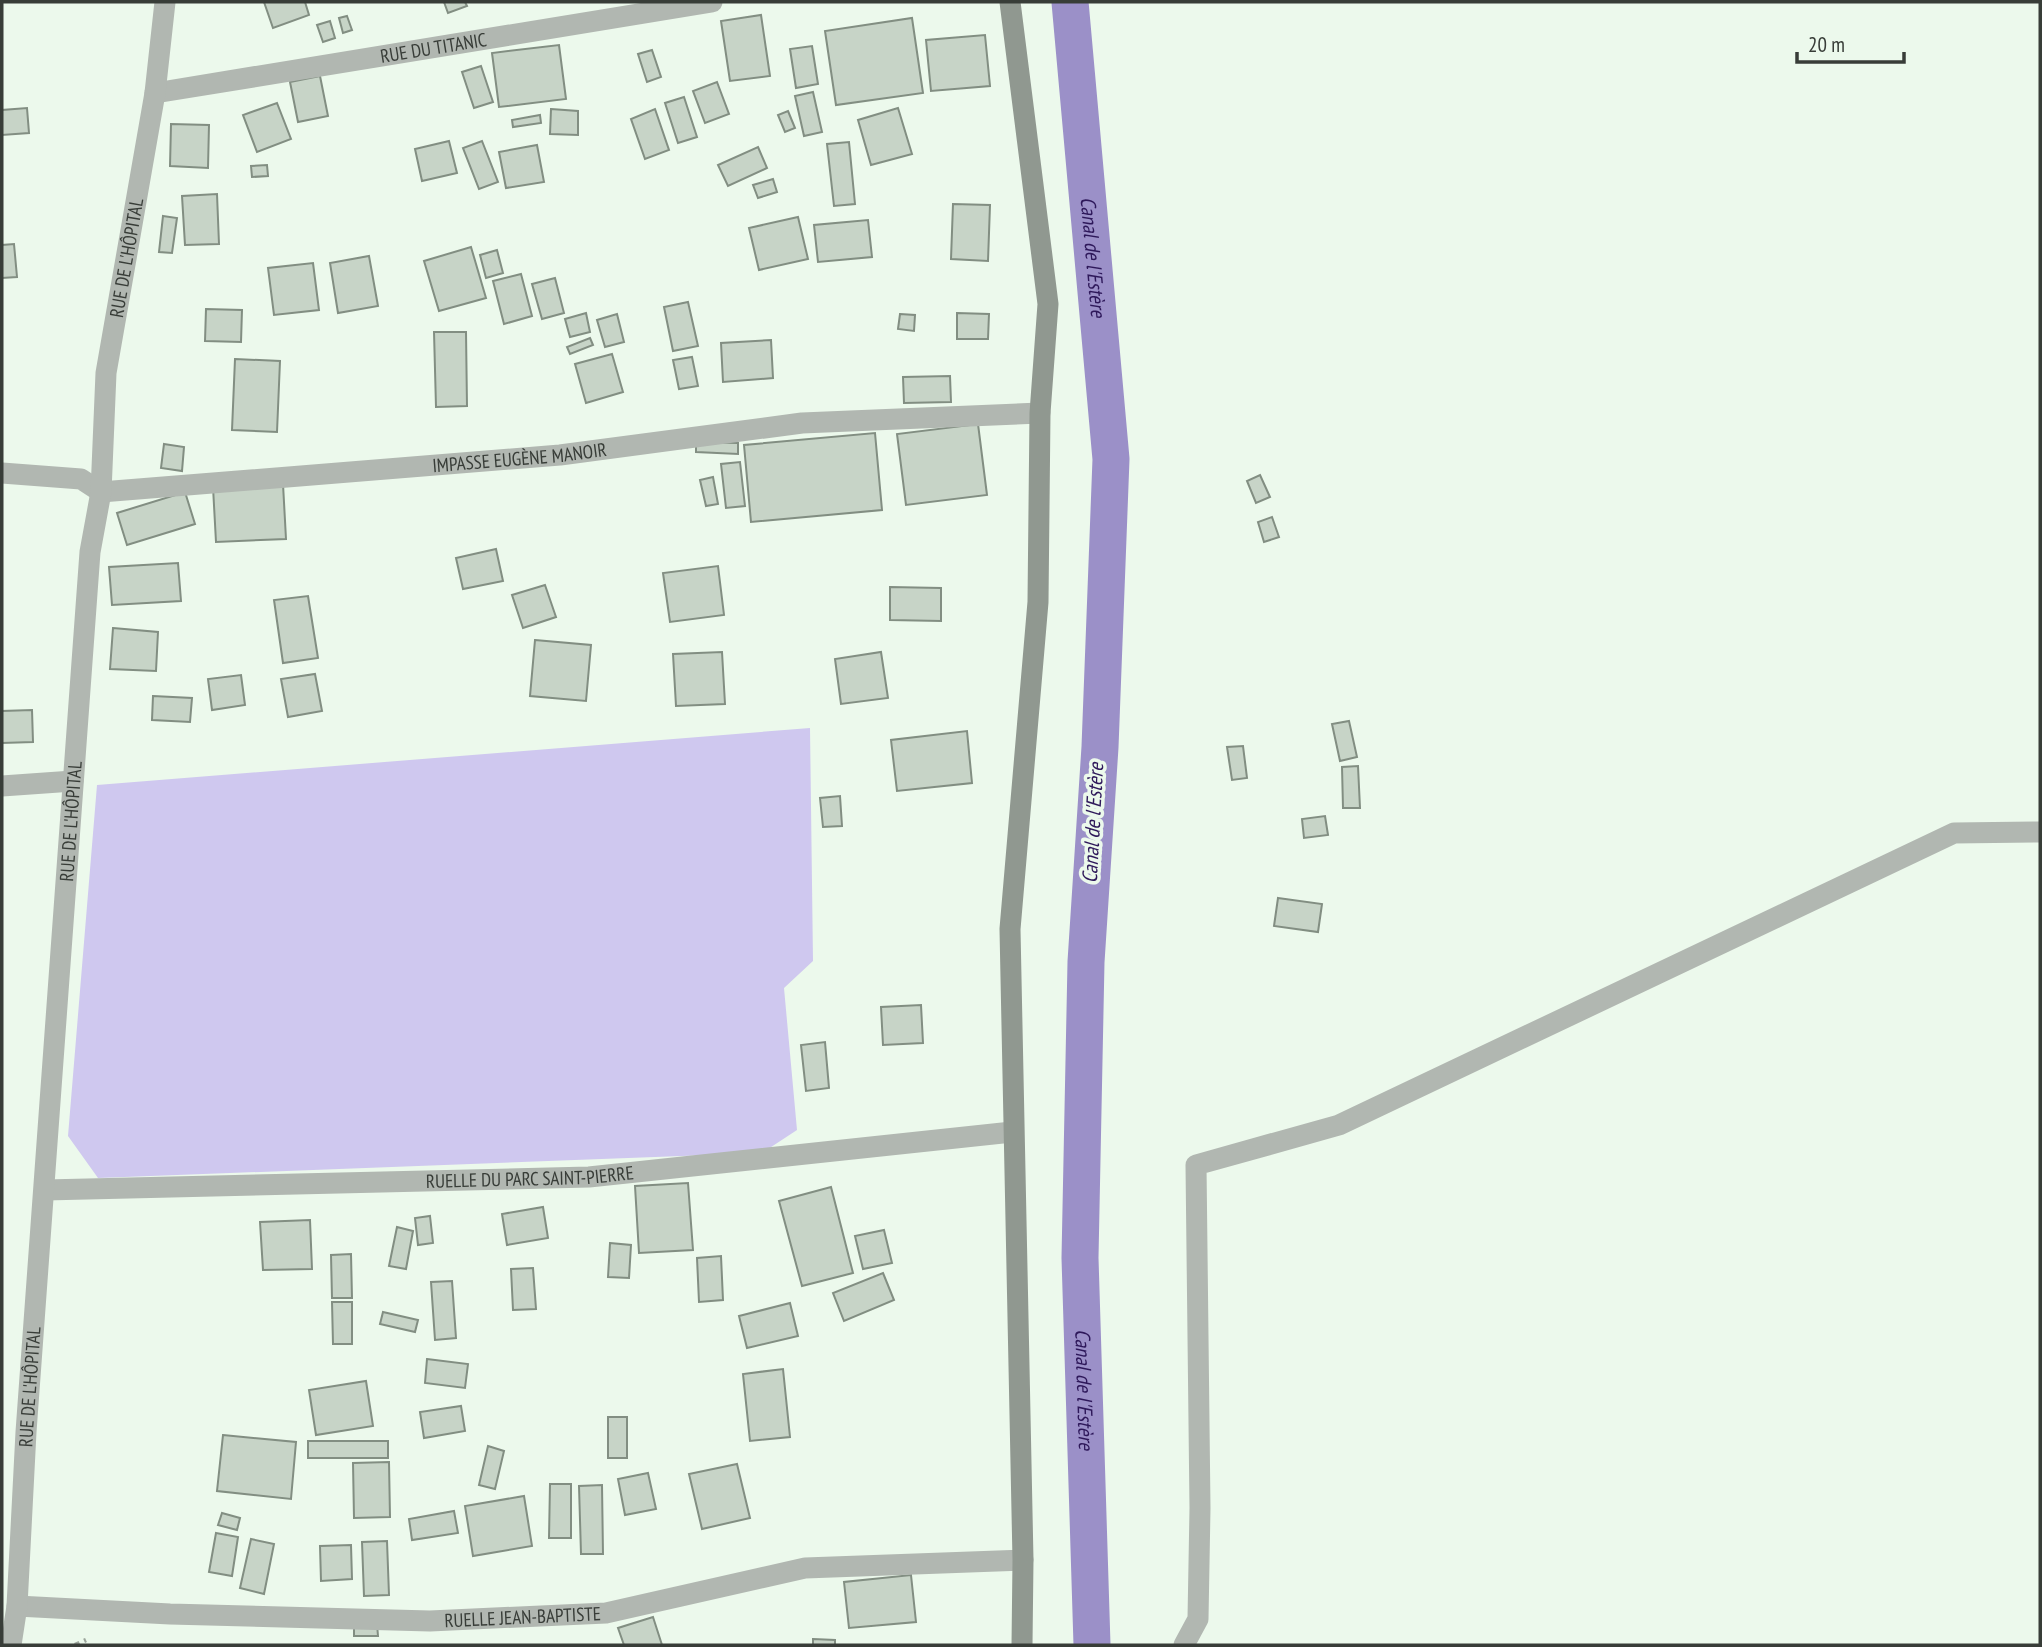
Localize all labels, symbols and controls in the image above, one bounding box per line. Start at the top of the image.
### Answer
scale bar [1797,21,1904,65]
street label: RUE DU TITANIC [378,27,489,68]
text: 20 m [1808,31,1845,58]
street label: RUE DE L'HÔPITAL [104,196,148,319]
water label: Canal de l'Estère [1075,196,1112,320]
street label: IMPASSE EUGÈNE MANOIR [431,437,608,477]
street label: RUE DE L'HÔPITAL [54,760,87,882]
water label: Canal de l'Estère [1076,761,1109,884]
street label: RUELLE DU PARC SAINT-PIERRE [426,1160,635,1193]
street label: RUE DE L'HÔPITAL [13,1326,46,1448]
water label: Canal de l'Estère [1069,1329,1100,1451]
street label: RUELLE JEAN-BAPTISTE [444,1601,601,1632]

